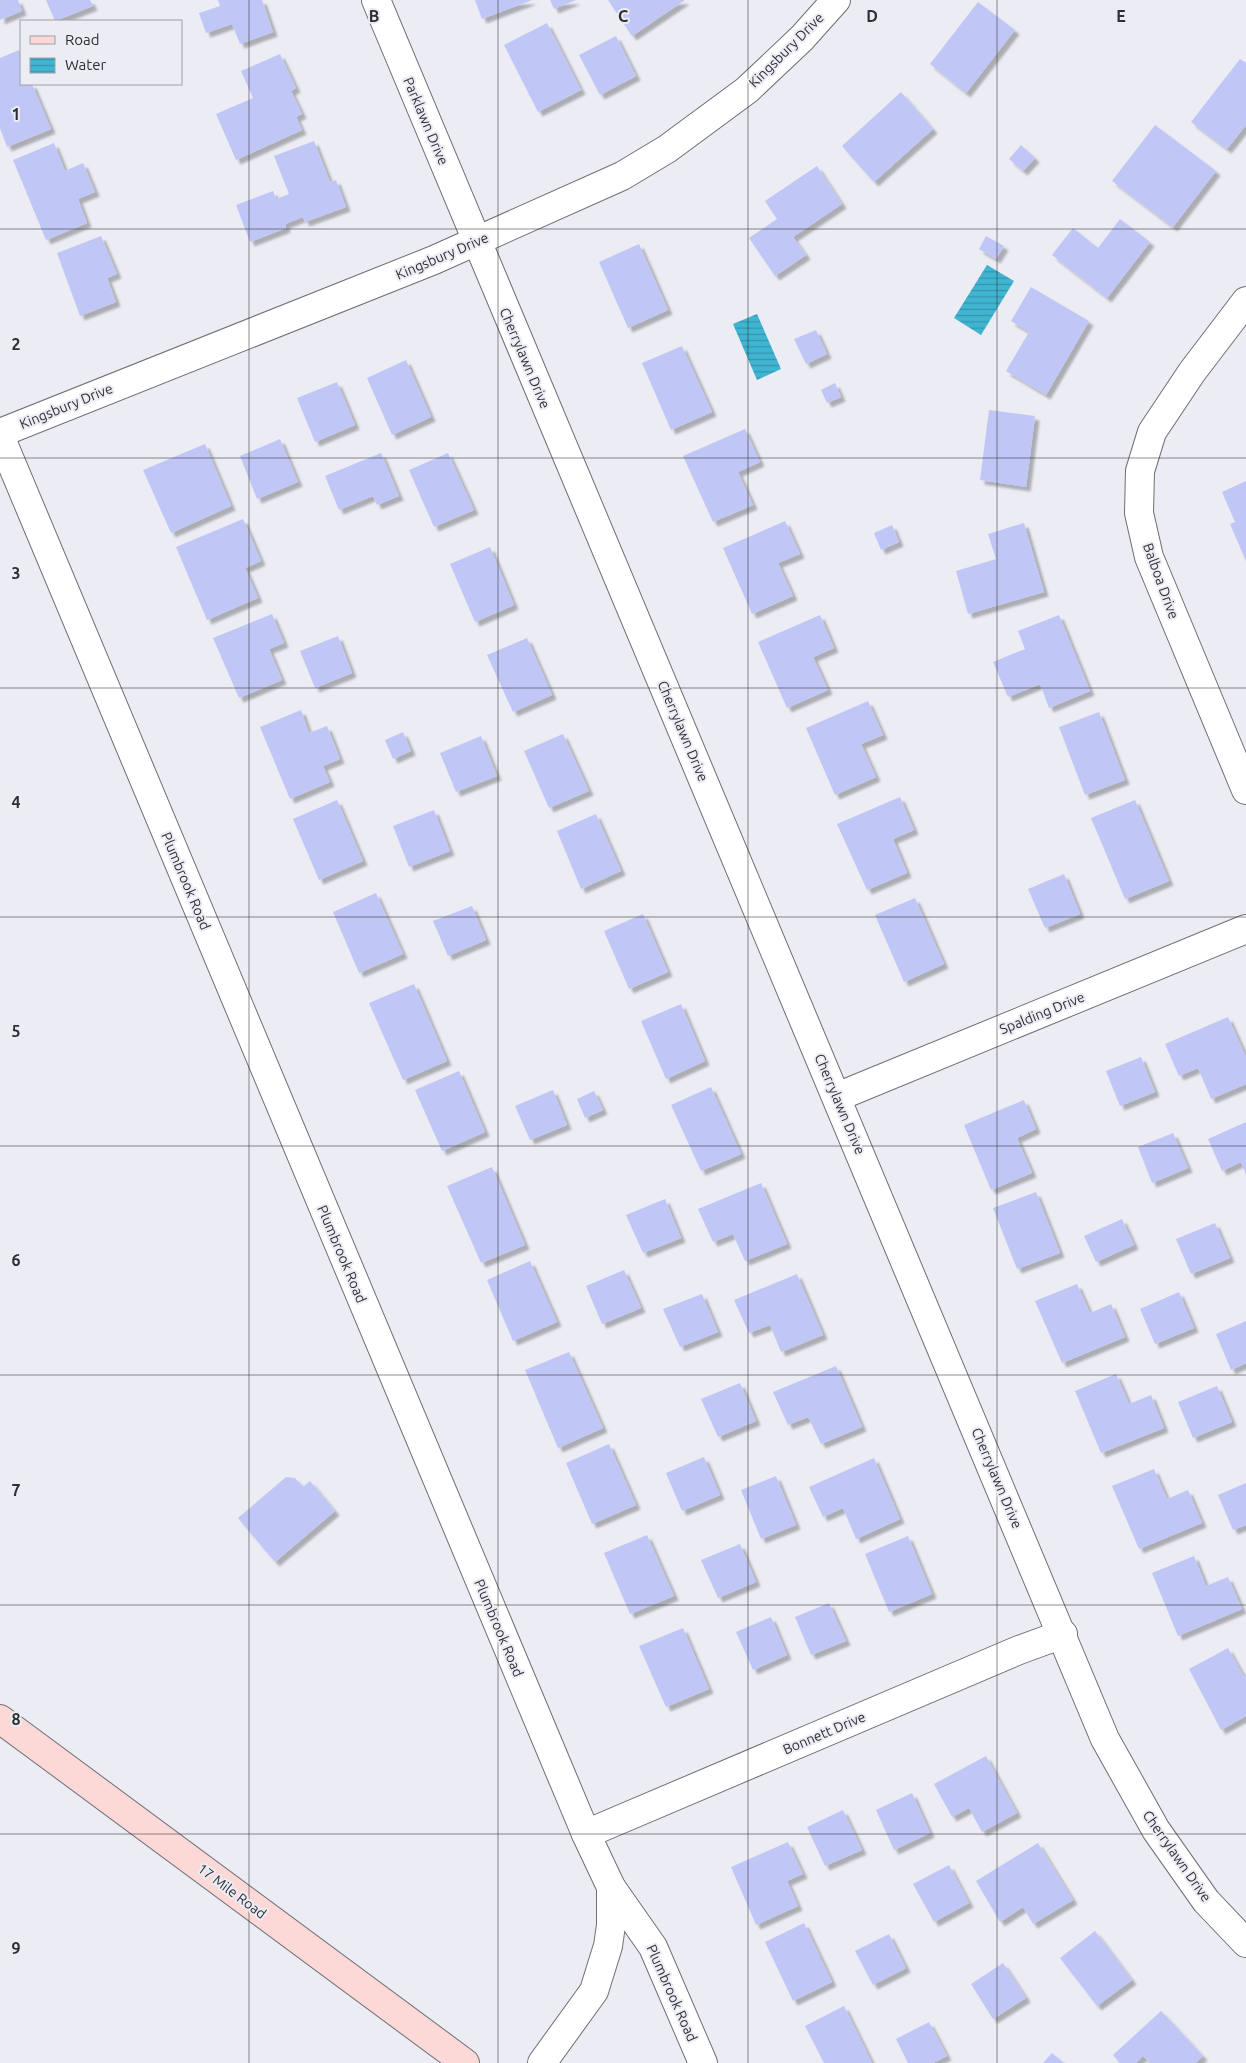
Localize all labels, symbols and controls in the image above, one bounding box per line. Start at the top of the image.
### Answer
text: B [369,7,379,25]
text: C [618,7,628,25]
text: D [866,7,878,25]
text: E [1116,7,1126,25]
street label: Kingsbury Drive [745,9,827,91]
legend [20,20,182,85]
text: Road [65,31,100,48]
text: Water [65,56,106,73]
street label: Parklawn Drive [400,75,452,167]
text: 1 [11,105,21,123]
street label: Kingsbury Drive [393,229,491,283]
street label: Cherrylawn Drive [497,305,553,411]
text: 2 [11,335,21,353]
street label: Kingsbury Drive [17,380,115,432]
street label: Balboa Drive [1140,541,1182,621]
text: 3 [11,564,21,582]
street label: Cherrylawn Drive [655,678,711,784]
text: 4 [11,793,21,811]
street label: Plumbrook Road [158,830,214,932]
street label: Spalding Drive [997,989,1087,1037]
text: 5 [11,1022,21,1040]
street label: Cherrylawn Drive [812,1051,868,1157]
street label: Plumbrook Road [314,1203,370,1305]
text: 6 [11,1251,21,1269]
street label: Cherrylawn Drive [969,1425,1025,1531]
text: 7 [11,1481,21,1499]
street label: Plumbrook Road [471,1577,527,1679]
street label: Bonnett Drive [780,1708,868,1758]
text: 8 [11,1710,21,1728]
street label: Cherrylawn Drive [1139,1807,1215,1905]
street label: 17 Mile Road [195,1860,269,1922]
text: 9 [11,1939,21,1957]
street label: Plumbrook Road [643,1942,701,2044]

